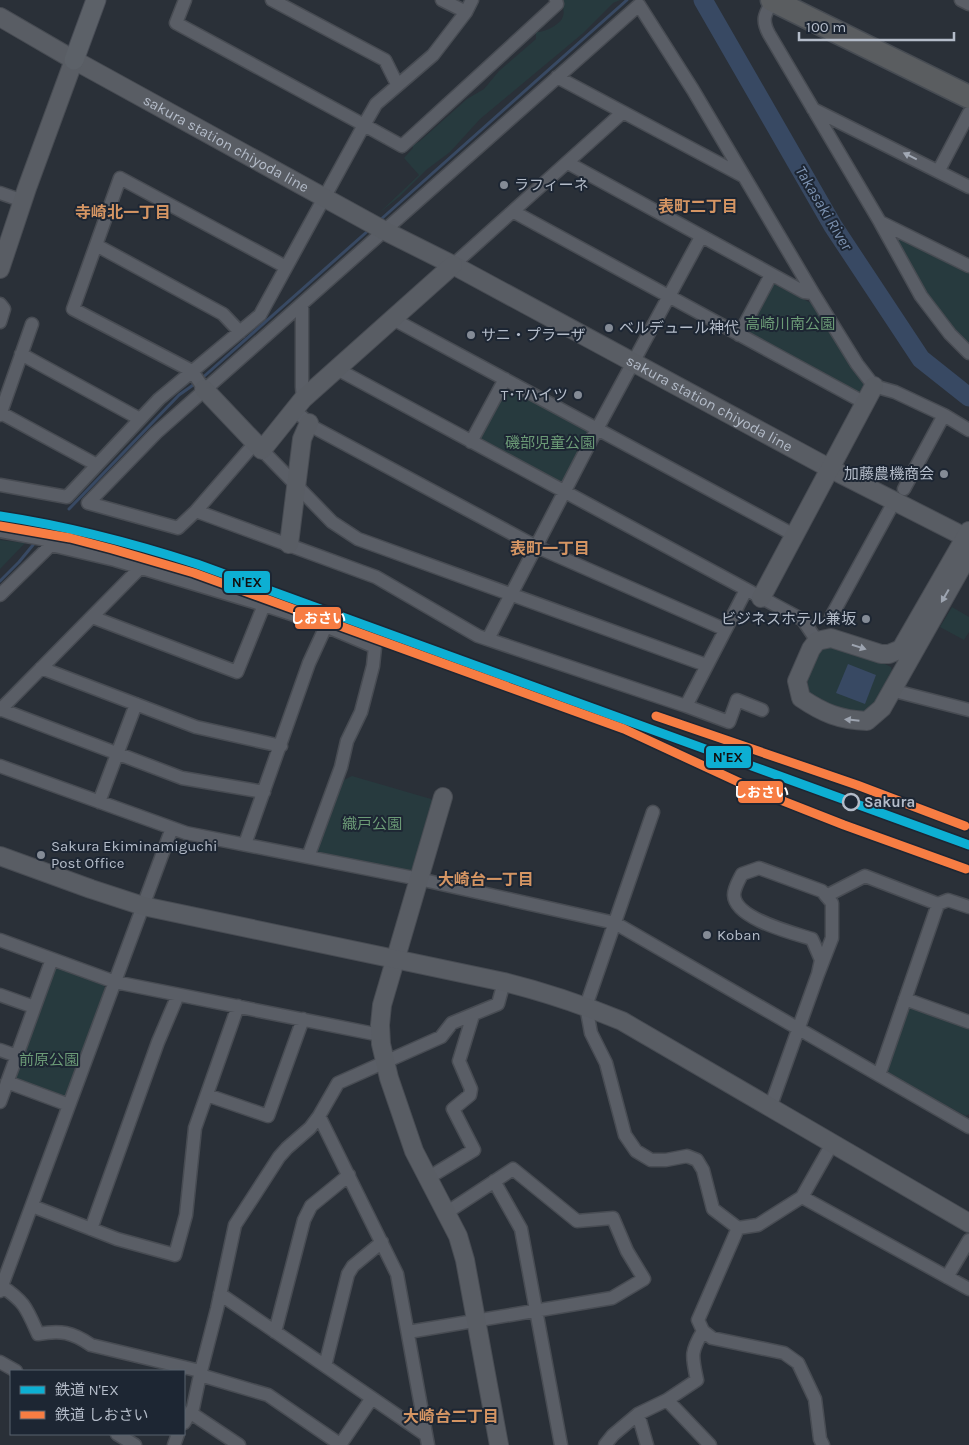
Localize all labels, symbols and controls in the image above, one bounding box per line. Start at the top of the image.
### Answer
scale bar [799,10,954,42]
text: 100 m [806,18,846,36]
street label: sakura station chiyoda line [140,91,312,196]
one-way arrow [903,152,917,160]
water label: Takasaki River [791,162,857,254]
place label: ラフィーネ [514,176,589,194]
marker: ラフィーネ [498,179,510,191]
district label: 表町二丁目 [658,197,738,216]
district label: 寺崎北一丁目 [75,203,171,222]
park label: 高崎川南公園 [745,315,835,333]
place label: ベルデュール神代 [619,319,739,337]
marker: ベルデュール神代 [603,322,615,334]
place label: サニ・プラーザ [481,326,586,344]
marker: サニ・プラーザ [465,329,477,341]
street label: sakura station chiyoda line [623,351,796,456]
place label: T･Tハイツ [501,386,568,404]
marker: T･Tハイツ [572,389,584,401]
park label: 磯部児童公園 [505,434,595,452]
place label: 加藤農機商会 [844,465,934,483]
marker: 加藤農機商会 [938,468,950,480]
district label: 表町一丁目 [510,539,590,558]
line badge: N'EX [223,570,271,594]
text: N'EX [232,574,263,591]
one-way arrow [941,589,949,604]
line badge: しおさい [294,606,342,630]
text: しおさい [290,610,346,627]
place label: ビジネスホテル兼坂 [721,610,856,628]
marker: ビジネスホテル兼坂 [860,613,872,625]
one-way arrow [852,643,867,651]
one-way arrow [844,716,860,724]
line badge: N'EX [705,745,752,769]
text: N'EX [713,749,744,766]
line badge: しおさい [737,780,784,804]
text: しおさい [733,784,789,801]
marker: Sakura [842,793,860,811]
place label: Sakura [864,793,915,811]
park label: 織戸公園 [342,815,402,833]
place label: Sakura Ekiminamiguchi Post Office [51,837,218,872]
marker: Sakura Ekiminamiguchi Post Office [35,849,47,861]
district label: 大崎台一丁目 [438,870,534,889]
place label: Koban [717,926,761,944]
marker: Koban [701,929,713,941]
park label: 前原公園 [19,1051,79,1069]
legend [10,1370,185,1435]
text: 鉄道 N'EX [55,1381,119,1399]
text: 鉄道 しおさい [55,1406,149,1424]
district label: 大崎台二丁目 [403,1407,499,1426]

